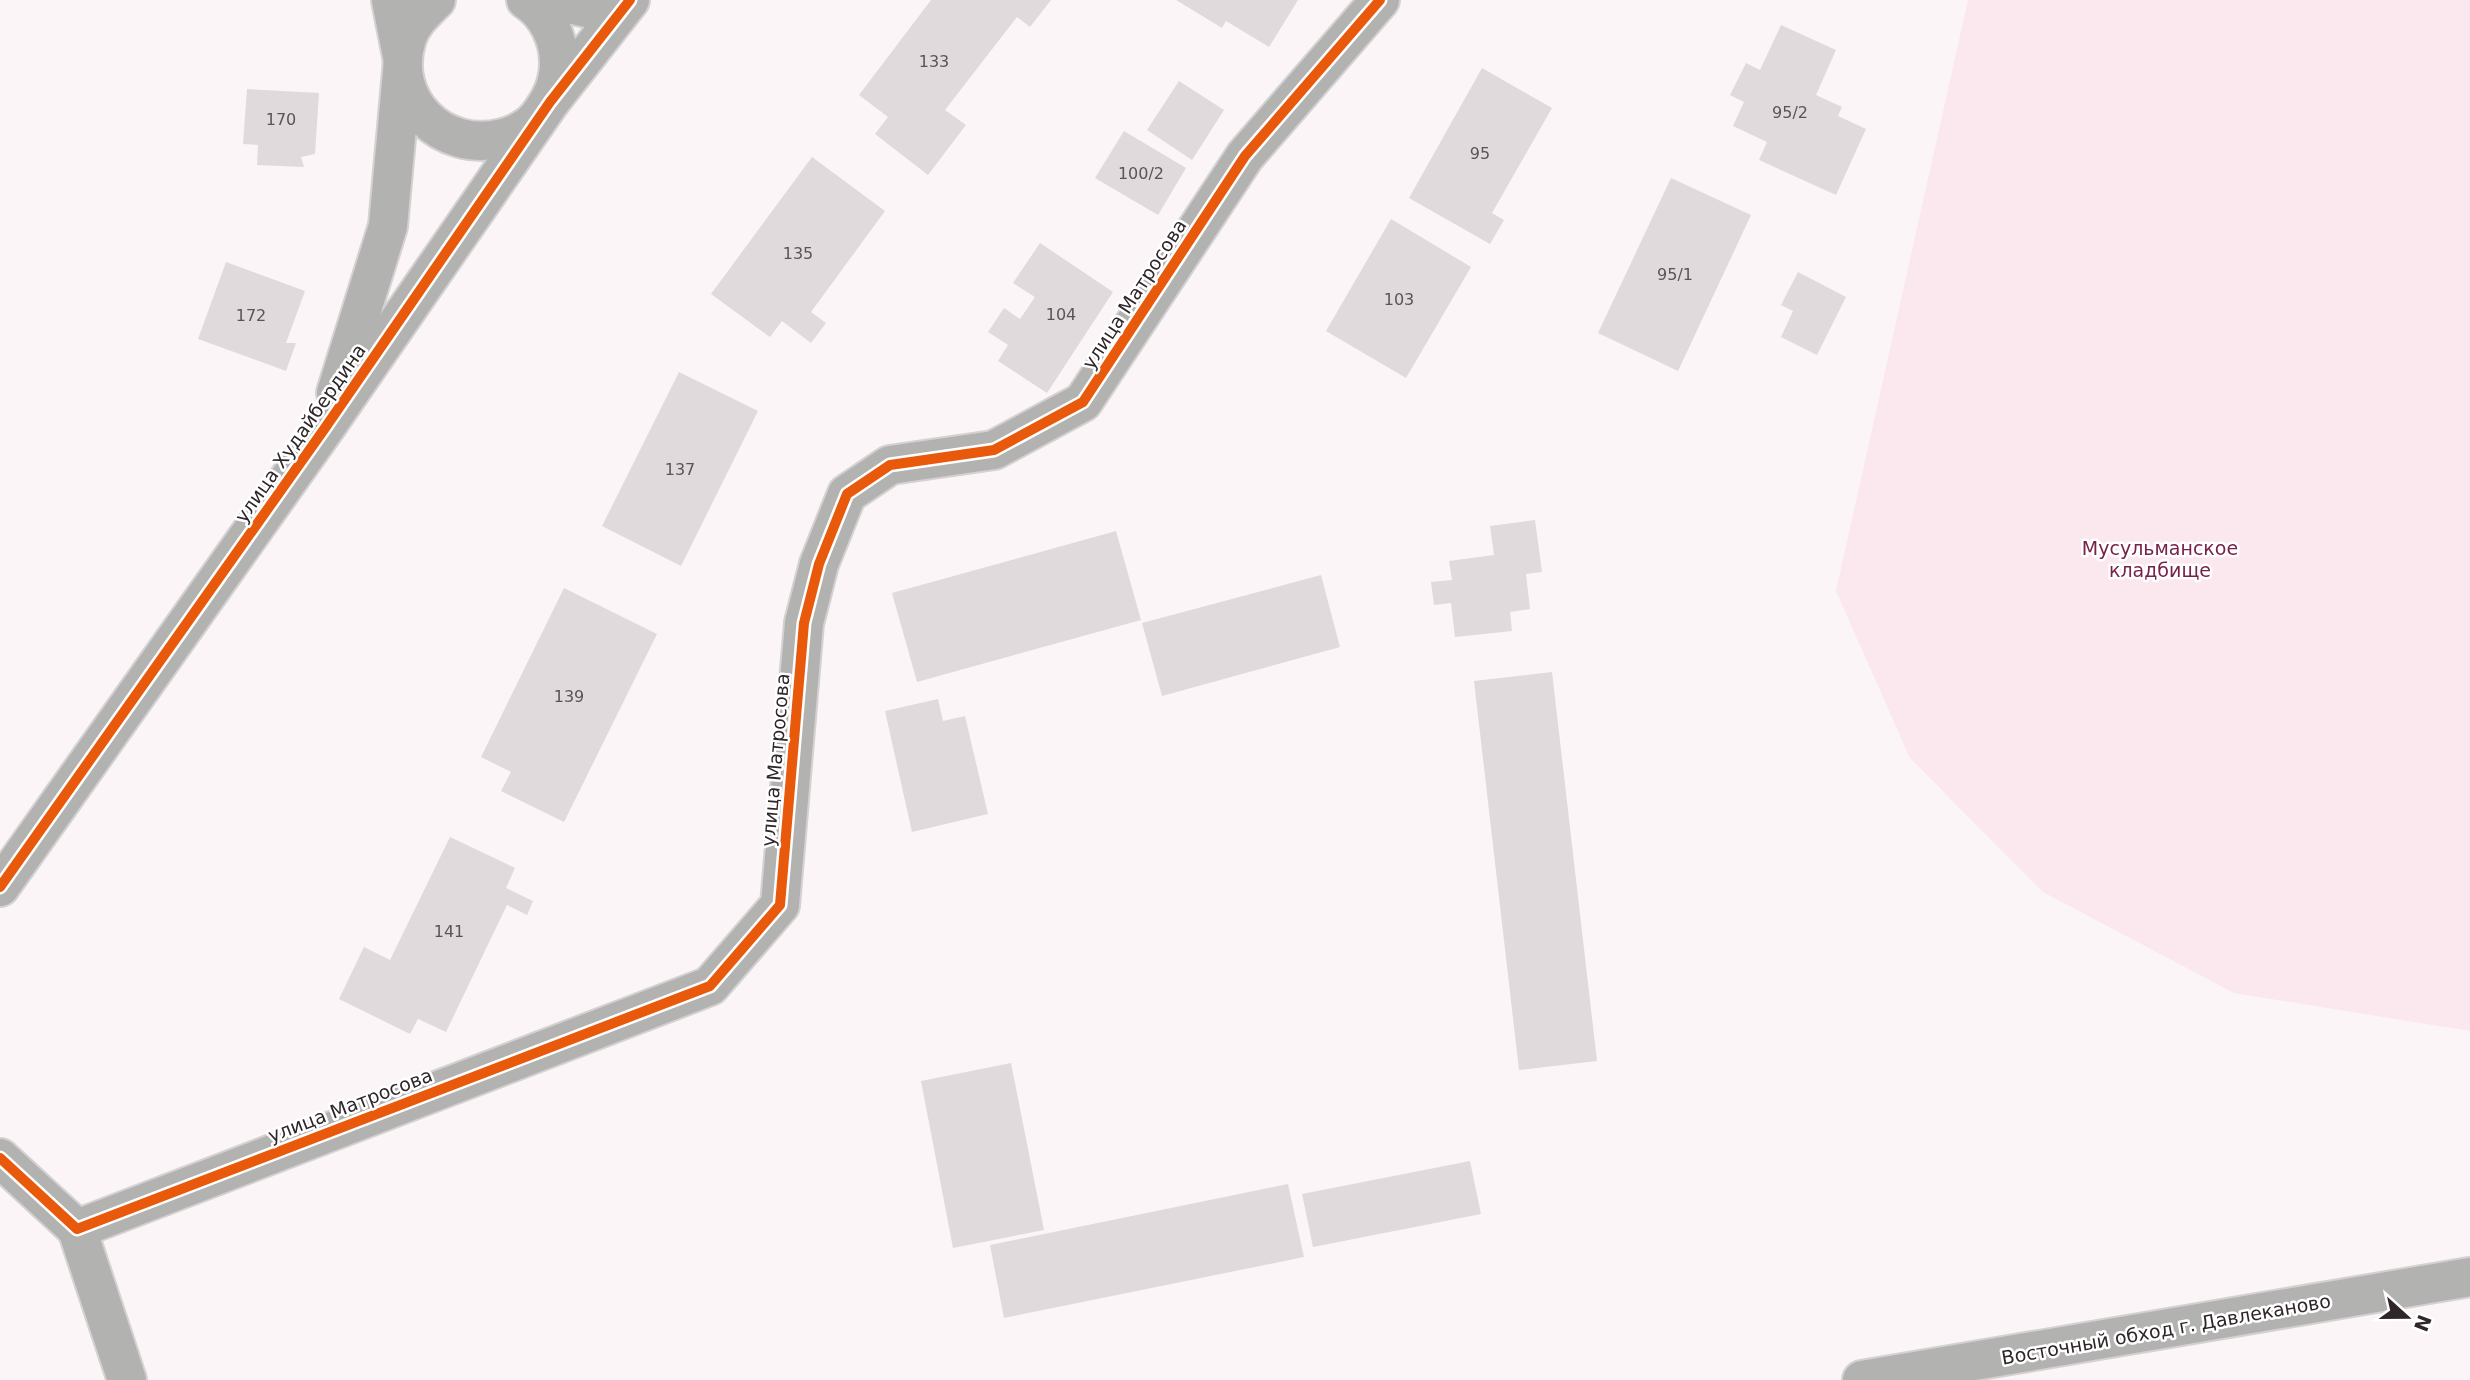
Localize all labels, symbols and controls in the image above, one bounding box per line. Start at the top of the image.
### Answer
house number: 133 [919,52,949,71]
house number: 95/2 [1772,103,1808,122]
house number: 170 [266,110,296,129]
house number: 95 [1470,144,1490,163]
house number: 100/2 [1118,164,1164,183]
street label: улица Матросова [1077,215,1191,373]
house number: 135 [783,244,813,263]
house number: 95/1 [1657,265,1693,284]
house number: 103 [1384,290,1414,309]
house number: 104 [1046,305,1076,324]
house number: 172 [236,306,266,325]
street label: улица Худайбердина [230,340,370,526]
house number: 137 [665,460,695,479]
park label: Мусульманское кладбище [2082,537,2238,581]
street label: улица Матросова [756,672,794,848]
house number: 139 [554,687,584,706]
house number: 141 [434,922,464,941]
street label: улица Матросова [265,1064,435,1146]
north arrow [2372,1282,2442,1352]
street label: Восточный обход г. Давлеканово [2000,1289,2332,1369]
text: N [2410,1312,2436,1334]

